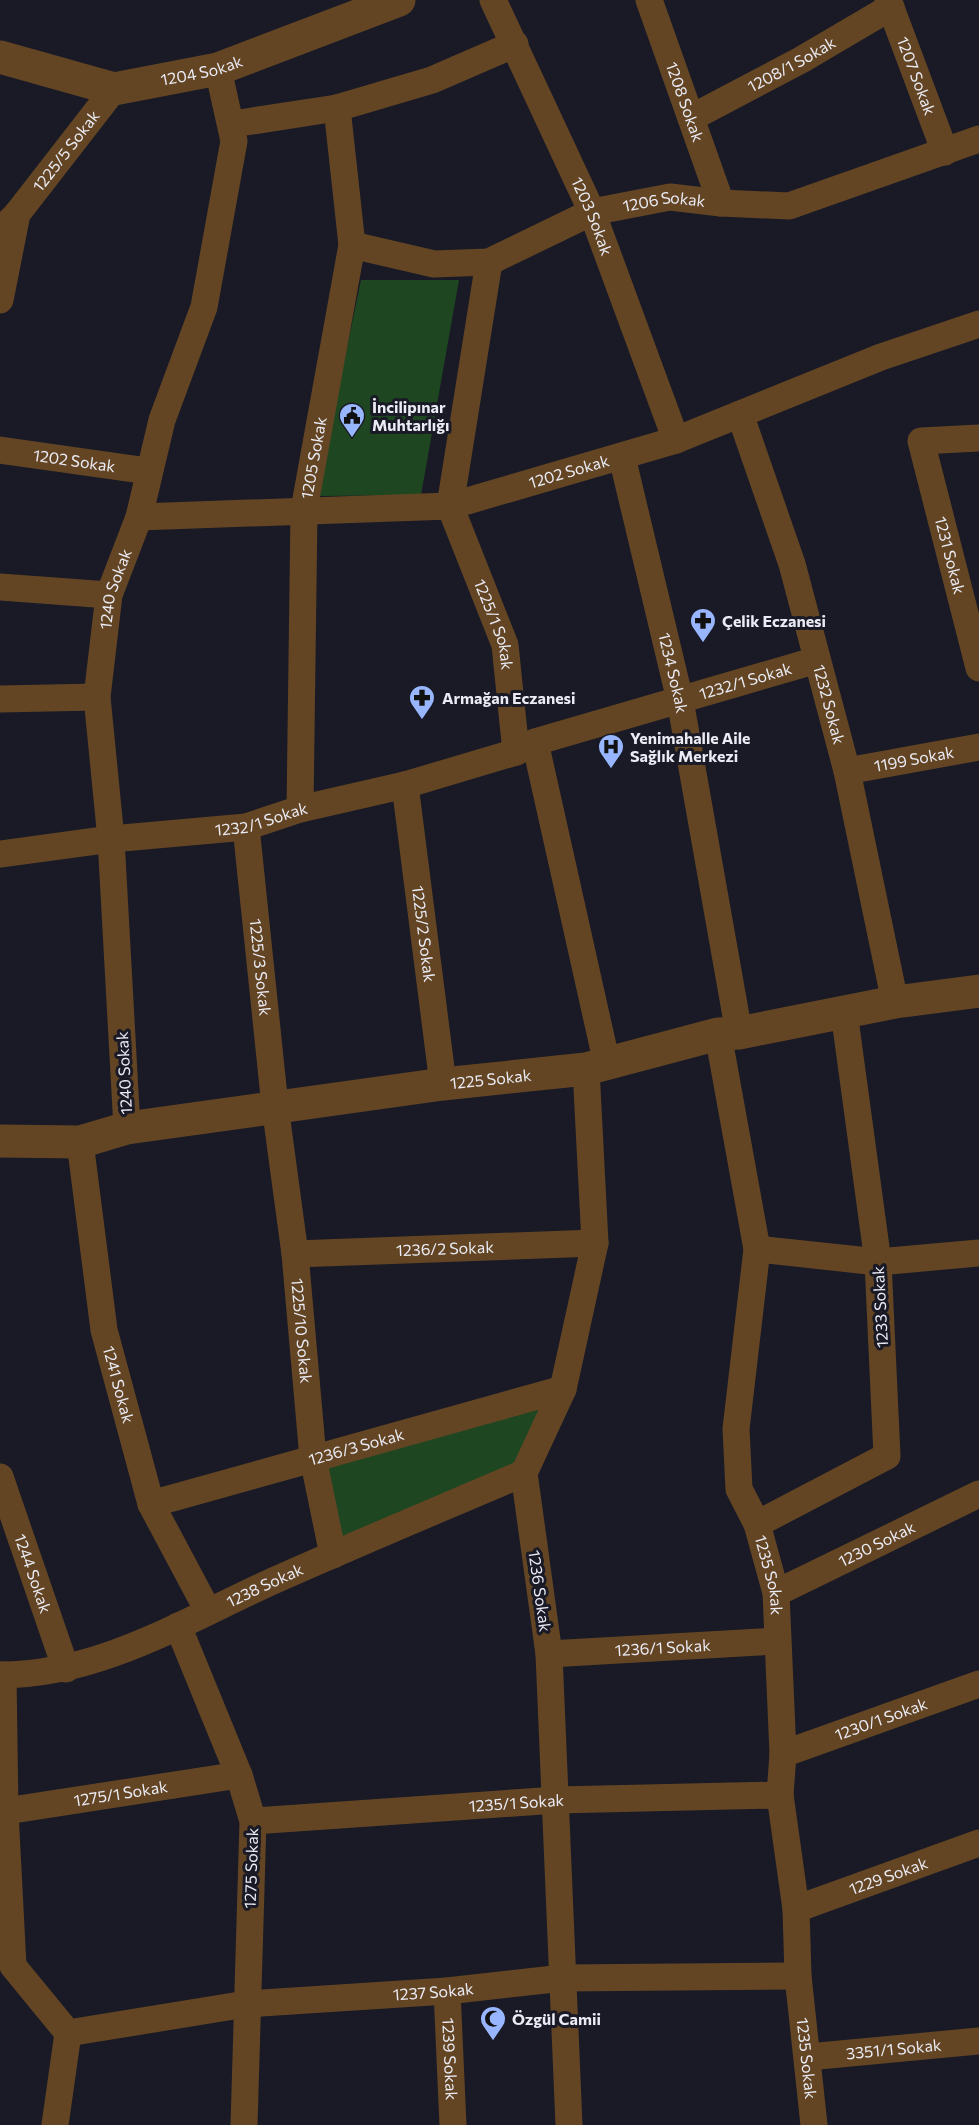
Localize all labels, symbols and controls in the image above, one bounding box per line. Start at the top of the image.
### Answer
street label: 1208/1 Sokak [744,32,839,95]
street label: 1207 Sokak [894,34,940,118]
street label: 1204 Sokak [159,50,245,89]
street label: 1208 Sokak [663,59,709,144]
street label: 1225/5 Sokak [28,106,103,195]
street label: 1203 Sokak [568,174,617,258]
street label: 1206 Sokak [621,187,707,215]
place label: İncilipınar Muhtarlığı [372,397,450,434]
public building icon: İncilipınar Muhtarlığı [337,401,367,439]
street label: 1205 Sokak [296,415,330,500]
street label: 1202 Sokak [32,445,117,475]
street label: 1202 Sokak [526,450,611,492]
street label: 1231 Sokak [932,514,970,596]
street label: 1240 Sokak [95,546,135,630]
street label: 1225/1 Sokak [471,576,518,671]
pharmacy icon: Çelik Eczanesi [688,606,718,644]
place label: Çelik Eczanesi [722,611,826,630]
street label: 1234 Sokak [655,631,692,715]
street label: 1232/1 Sokak [697,658,794,703]
street label: 1232 Sokak [810,662,850,746]
pharmacy icon: Armağan Eczanesi [407,683,437,721]
place label: Armağan Eczanesi [442,688,576,707]
place label: Yenimahalle Aile Sağlık Merkezi [630,728,751,765]
hospital icon: Yenimahalle Aile Sağlık Merkezi [596,732,626,770]
street label: 1199 Sokak [872,742,956,775]
street label: 1232/1 Sokak [214,798,309,839]
street label: 1225/2 Sokak [409,884,440,983]
street label: 1225/3 Sokak [247,918,276,1017]
street label: 1240 Sokak [112,1031,135,1115]
street label: 1225 Sokak [449,1065,532,1092]
street label: 1236/2 Sokak [396,1237,495,1259]
street label: 1233 Sokak [868,1265,891,1348]
street label: 1225/10 Sokak [288,1277,316,1385]
street label: 1241 Sokak [100,1344,139,1425]
street label: 1236/3 Sokak [306,1424,406,1469]
street label: 1230 Sokak [835,1517,918,1570]
street label: 1244 Sokak [11,1531,56,1616]
street label: 1235 Sokak [751,1533,787,1616]
street label: 1236 Sokak [525,1549,556,1633]
street label: 1238 Sokak [223,1559,306,1611]
street label: 1236/1 Sokak [614,1635,712,1659]
street label: 1230/1 Sokak [832,1693,930,1744]
street label: 1275/1 Sokak [72,1776,169,1809]
street label: 1235/1 Sokak [468,1790,565,1815]
street label: 1275 Sokak [240,1827,261,1909]
street label: 1229 Sokak [846,1852,930,1898]
street label: 1237 Sokak [392,1978,475,2003]
mosque icon: Özgül Camii [478,2004,508,2042]
place label: Özgül Camii [512,2009,601,2028]
street label: 1239 Sokak [439,2017,462,2101]
street label: 1235 Sokak [794,2017,821,2100]
street label: 3351/1 Sokak [845,2035,943,2062]

